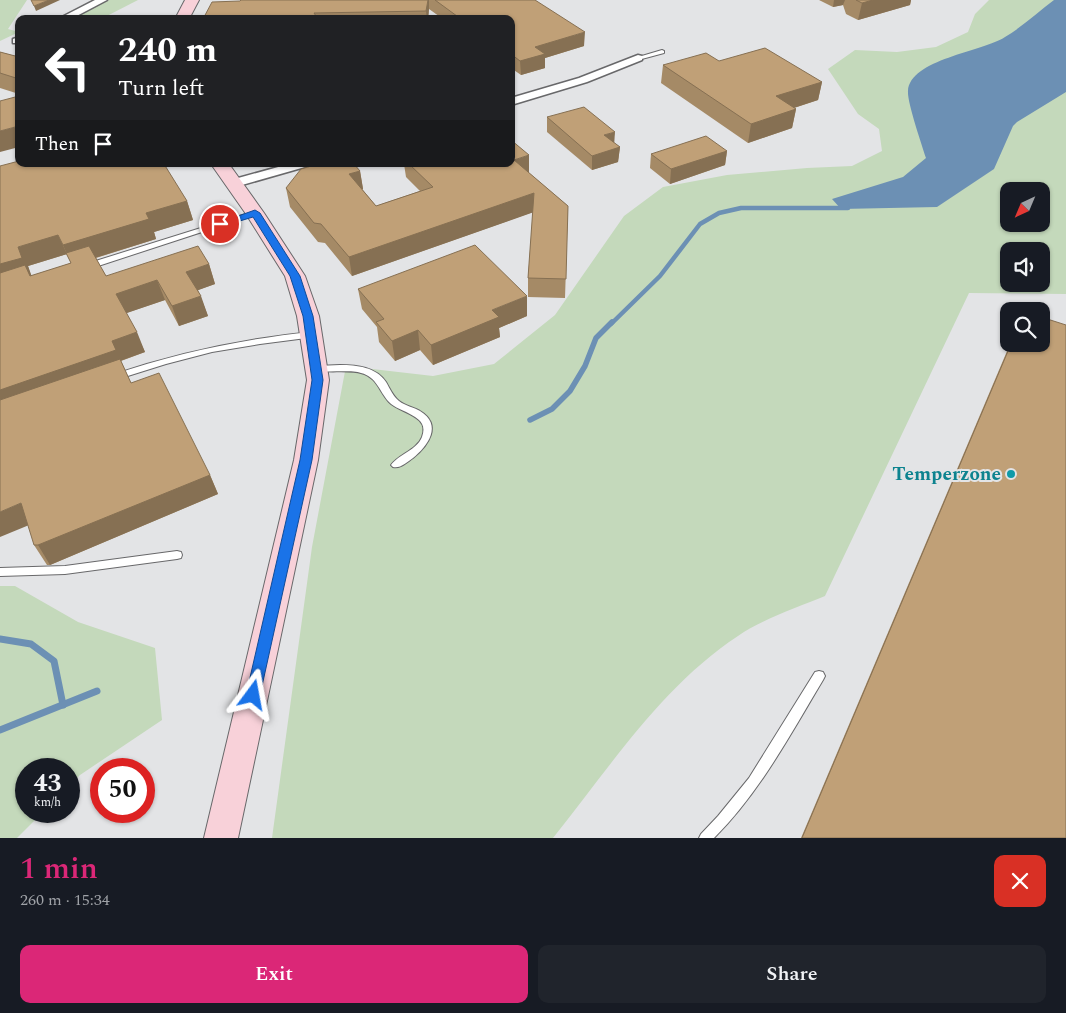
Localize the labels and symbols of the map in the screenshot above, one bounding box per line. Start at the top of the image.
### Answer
north arrow [1000,182,1050,232]
pin [199,203,241,245]
place label: Temperzone [892,460,1001,489]
marker: Temperzone [1005,468,1017,480]
position arrow [226,668,278,720]
speed limit sign: 50 [90,758,155,823]

